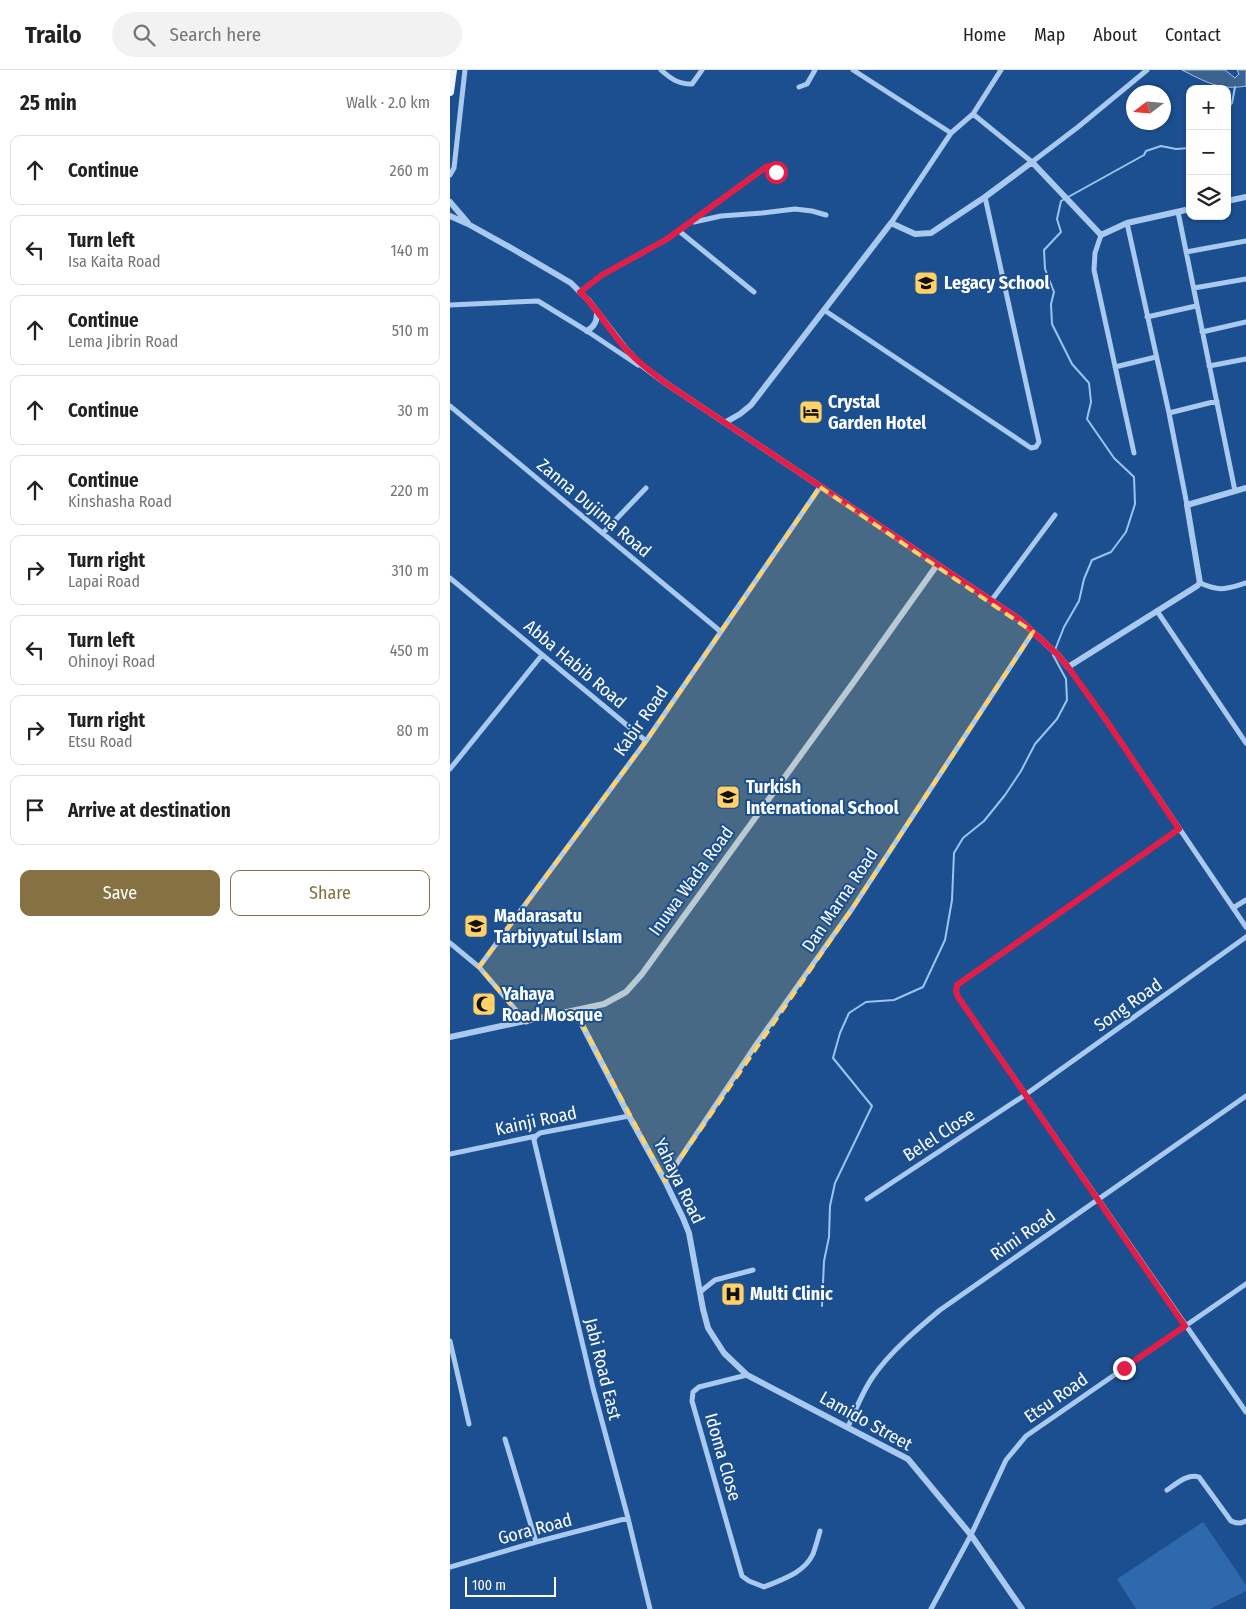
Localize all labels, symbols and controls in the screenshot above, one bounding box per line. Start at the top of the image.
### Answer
search box [112,12,462,57]
text: Trailo [25,21,82,49]
icon: search [130,21,158,49]
text: Search here [170,23,261,46]
text: Home [963,24,1006,46]
text: Map [1034,24,1065,46]
text: About [1093,24,1137,46]
text: Contact [1165,24,1221,46]
north arrow [1126,85,1171,130]
map controls [1186,85,1231,220]
button: + [1186,85,1231,130]
text: 25 min [20,90,77,116]
text: Walk · 2.0 km [346,93,430,112]
button: − [1186,130,1231,175]
icon: ahead [21,156,49,184]
text: Continue [68,159,139,182]
text: 260 m [390,161,429,180]
route start [765,161,788,184]
button: layers [1186,175,1231,220]
text: Turn left [68,229,135,252]
icon: left [21,236,49,264]
text: 140 m [391,241,429,260]
text: Isa Kaita Road [68,252,161,271]
school or university icon: Legacy School [913,270,939,296]
place label: Legacy School [944,272,1050,294]
text: Continue [68,309,139,332]
icon: ahead [21,316,49,344]
text: 510 m [392,321,429,340]
text: Lema Jibrin Road [68,332,178,351]
place label: Crystal Garden Hotel [828,391,926,434]
icon: ahead [21,396,49,424]
text: Continue [68,399,139,422]
hotel icon: Crystal Garden Hotel [798,399,824,425]
text: 30 m [397,401,429,420]
street label: Zanna Dujima Road [532,454,656,562]
text: Continue [68,469,139,492]
icon: ahead [21,476,49,504]
text: 220 m [390,481,429,500]
text: Kinshasha Road [68,492,172,511]
text: Turn right [68,549,145,572]
icon: right [21,556,49,584]
text: 310 m [392,561,429,580]
text: Lapai Road [68,572,140,591]
street label: Abba Habib Road [519,615,631,713]
text: Turn left [68,629,135,652]
icon: left [21,636,49,664]
text: 450 m [390,641,429,660]
text: Ohinoyi Road [68,652,155,671]
street label: Kabir Road [609,682,673,760]
text: Turn right [68,709,145,732]
icon: right [21,716,49,744]
text: 80 m [397,721,429,740]
text: Etsu Road [68,732,133,751]
place label: Turkish International School [746,776,899,819]
school or university icon: Turkish International School [715,784,741,810]
icon: arrive [21,796,49,824]
text: Arrive at destination [68,799,231,822]
street label: Inuwa Wada Road [644,822,738,940]
street label: Dan Marna Road [797,844,883,956]
button: Save [20,870,220,916]
button: Share [230,870,430,916]
place label: Madarasatu Tarbiyyatul Islam [494,905,622,948]
school or university icon: Madarasatu Tarbiyyatul Islam [463,913,489,939]
street label: Song Road [1090,974,1166,1036]
place label: Yahaya Road Mosque [501,983,603,1026]
mosque icon: Yahaya Road Mosque [471,991,497,1017]
street label: Kainji Road [493,1102,579,1140]
street label: Belel Close [899,1104,979,1166]
street label: Yahaya Road [649,1135,709,1227]
street label: Rimi Road [986,1205,1060,1265]
hospital icon: Multi Clinic [720,1281,746,1307]
place label: Multi Clinic [750,1283,833,1305]
street label: Jabi Road East [580,1316,626,1422]
route end [1113,1357,1136,1380]
street label: Etsu Road [1020,1368,1092,1428]
street label: Lamido Street [816,1386,916,1456]
street label: Idoma Close [700,1411,746,1504]
street label: Gora Road [496,1509,574,1549]
scale bar [465,1574,556,1597]
text: 100 m [472,1577,506,1594]

